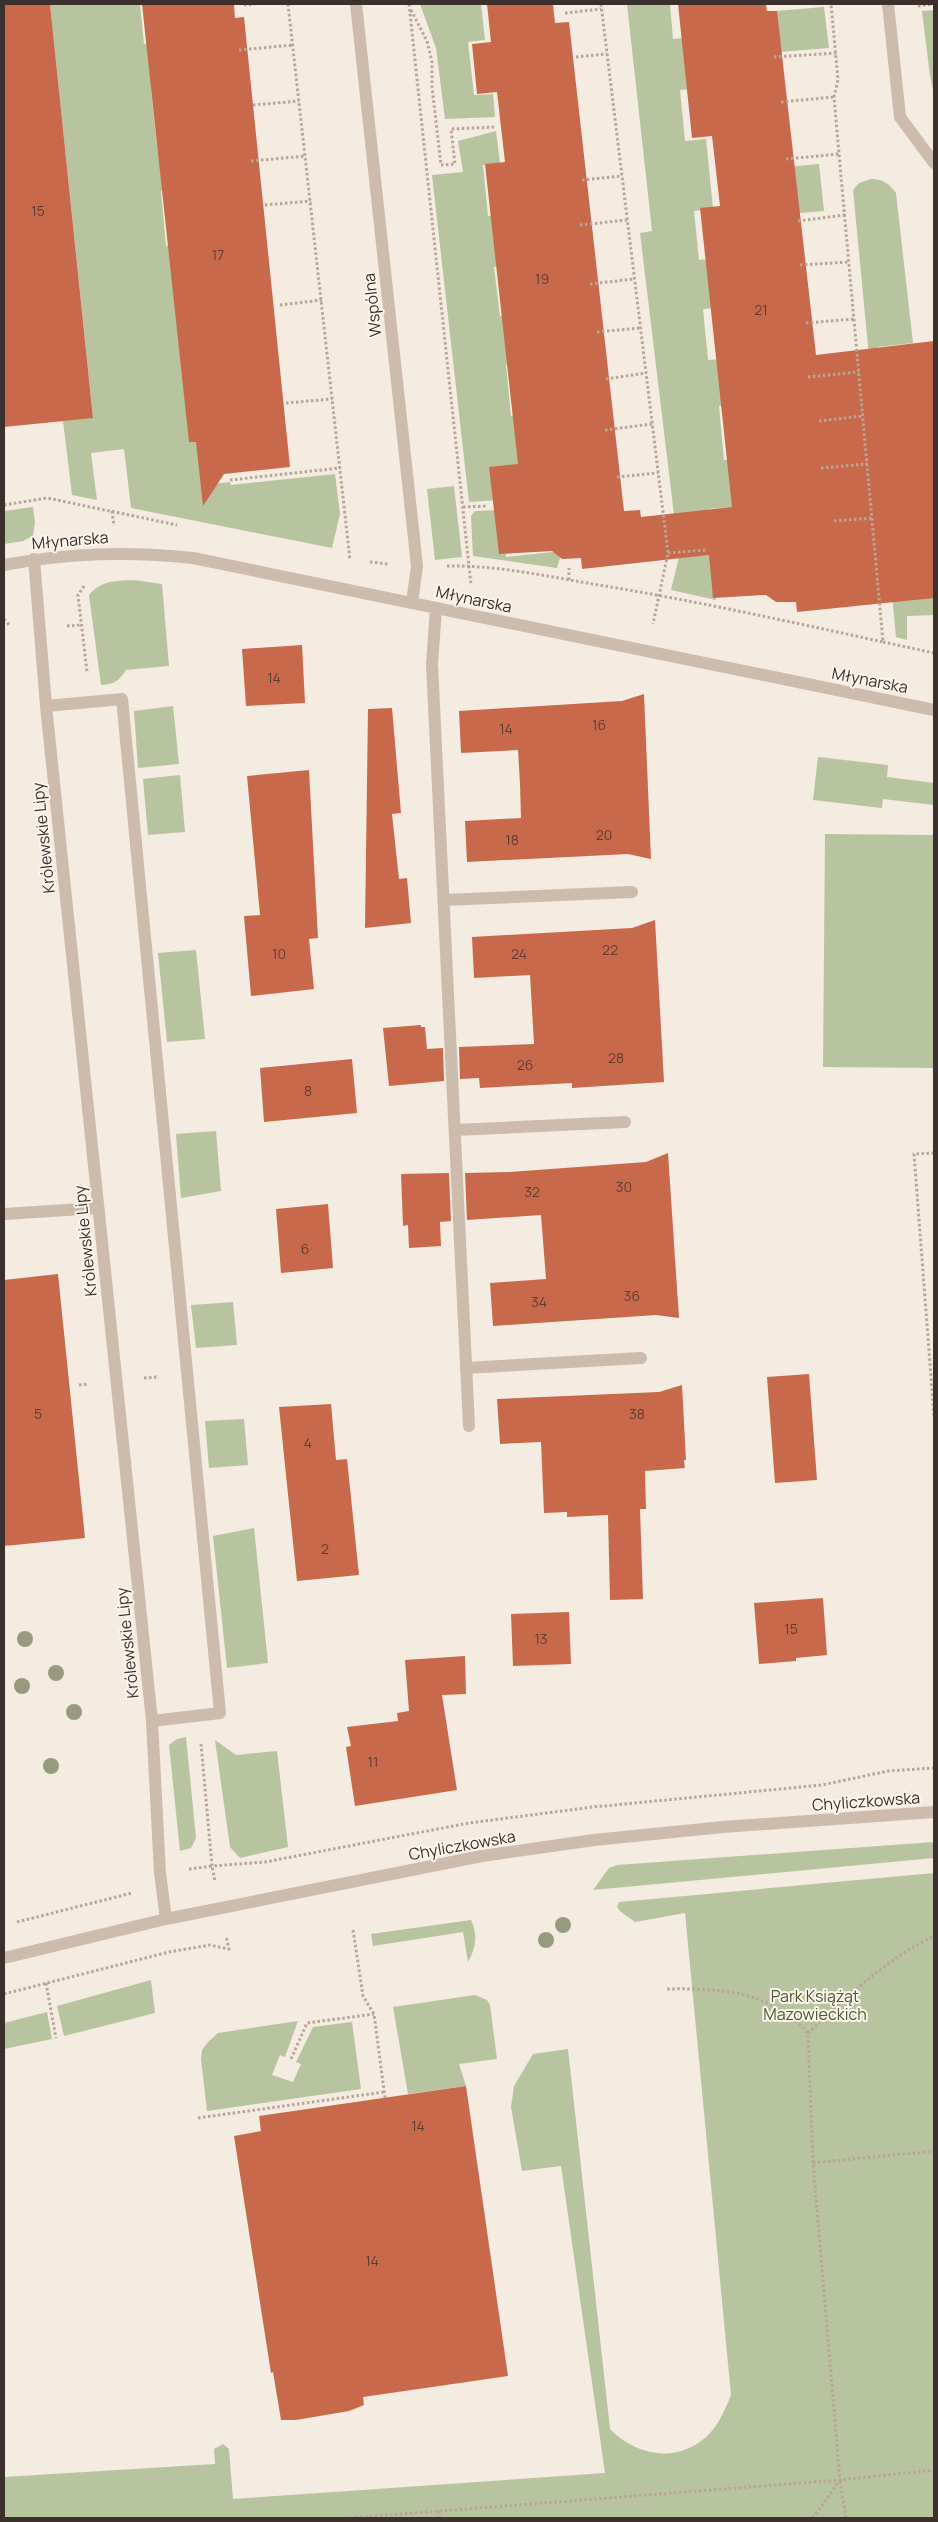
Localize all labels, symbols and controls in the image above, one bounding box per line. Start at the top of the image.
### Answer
house number: 15 [31,201,45,220]
house number: 17 [212,245,224,264]
house number: 19 [535,269,549,288]
street label: Wspólna [358,272,386,338]
house number: 21 [754,300,768,319]
street label: Młynarska [31,526,109,554]
street label: Młynarska [434,580,514,618]
street label: Młynarska [830,662,910,698]
house number: 14 [267,668,281,687]
house number: 16 [592,715,606,734]
house number: 14 [499,719,513,738]
street label: Królewskie Lipy [26,781,60,895]
house number: 20 [596,825,612,844]
house number: 18 [505,830,519,849]
house number: 22 [602,940,618,959]
house number: 10 [272,944,286,963]
house number: 24 [511,944,527,963]
house number: 28 [608,1048,624,1067]
house number: 26 [517,1055,533,1074]
house number: 8 [304,1081,312,1100]
house number: 30 [616,1177,632,1196]
house number: 32 [524,1182,540,1201]
street label: Królewskie Lipy [68,1184,102,1298]
house number: 6 [301,1239,309,1258]
house number: 36 [624,1286,640,1305]
house number: 34 [531,1292,547,1311]
house number: 5 [34,1404,42,1423]
house number: 38 [629,1404,645,1423]
house number: 4 [304,1433,312,1452]
house number: 2 [321,1539,329,1558]
street label: Królewskie Lipy [110,1586,144,1700]
house number: 15 [784,1619,798,1638]
house number: 13 [534,1629,548,1648]
house number: 11 [368,1752,378,1771]
street label: Chyliczkowska [811,1786,921,1816]
street label: Chyliczkowska [407,1825,517,1865]
park label: Park Książąt Mazowieckich [763,1985,867,2025]
house number: 14 [411,2116,425,2135]
house number: 14 [365,2251,379,2270]

